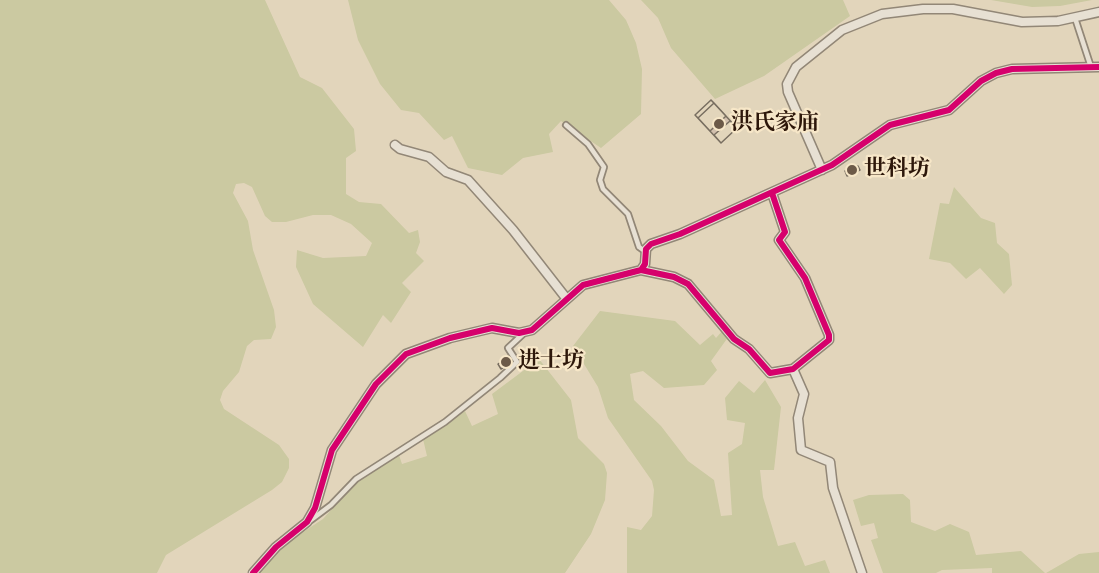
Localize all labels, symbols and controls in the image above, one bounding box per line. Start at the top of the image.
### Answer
place label: 洪氏家庙 [731,111,819,137]
marker: 洪氏家庙 [712,117,726,131]
place label: 世科坊 [864,157,930,183]
marker: 世科坊 [845,163,859,177]
place label: 进士坊 [518,349,584,375]
marker: 进士坊 [499,355,513,369]

